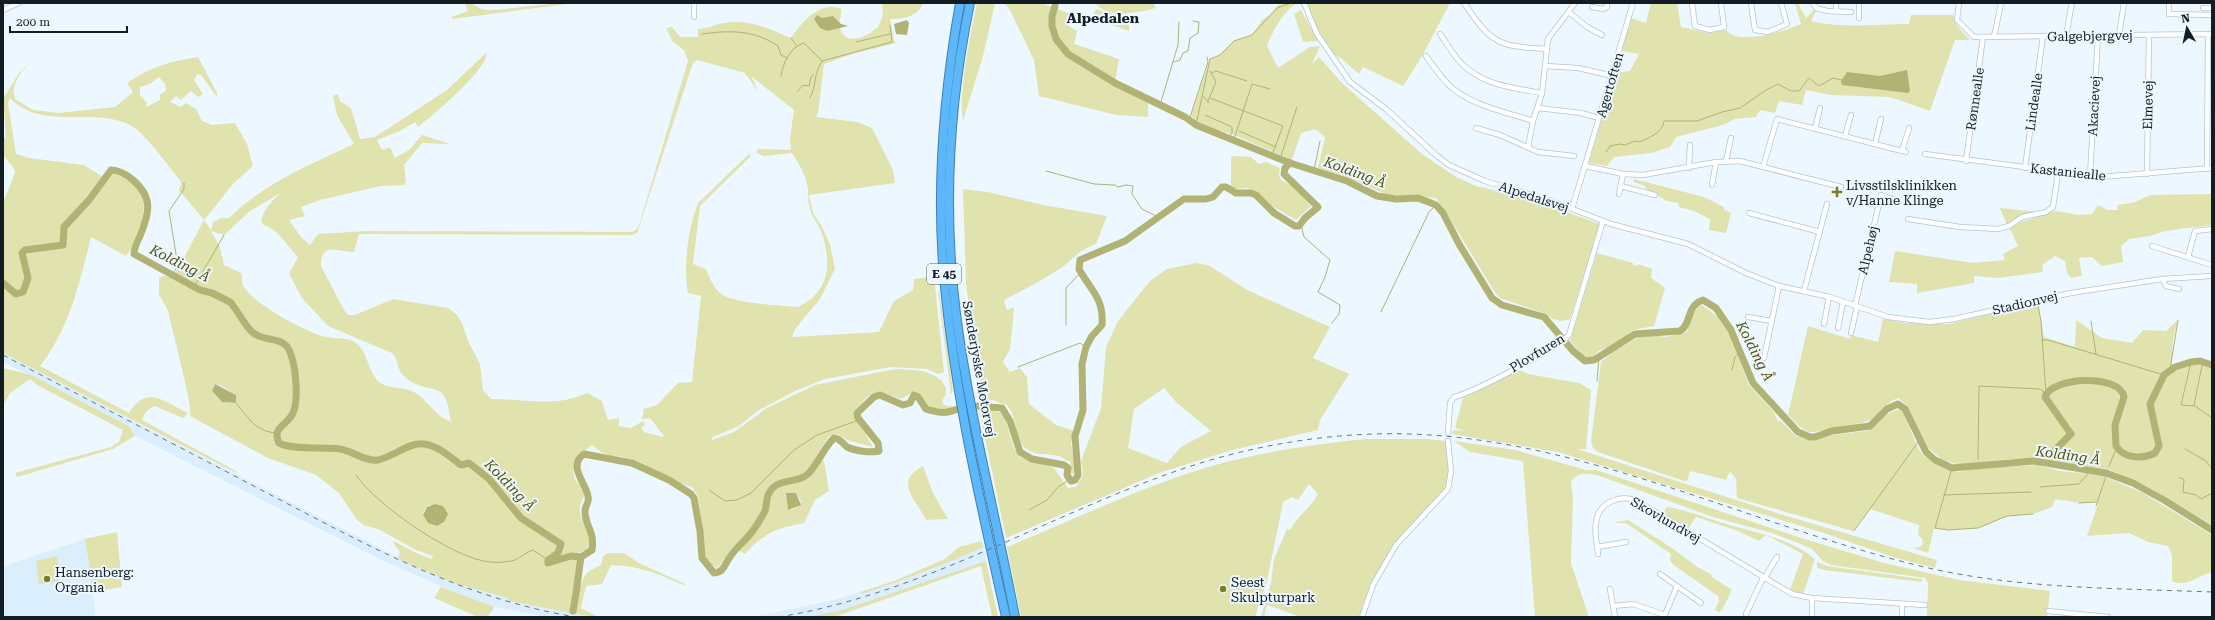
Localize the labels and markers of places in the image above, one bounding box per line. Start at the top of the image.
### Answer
place label: Livsstilsklinikken v/Hanne Klinge [1846,178,1958,208]
marker: Livsstilsklinikken v/Hanne Klinge [1831,186,1843,198]
place label: Hansenberg: Organia [55,565,134,595]
marker: Hansenberg: Organia [42,574,52,584]
place label: Seest Skulpturpark [1231,575,1315,605]
marker: Seest Skulpturpark [1218,584,1228,594]

